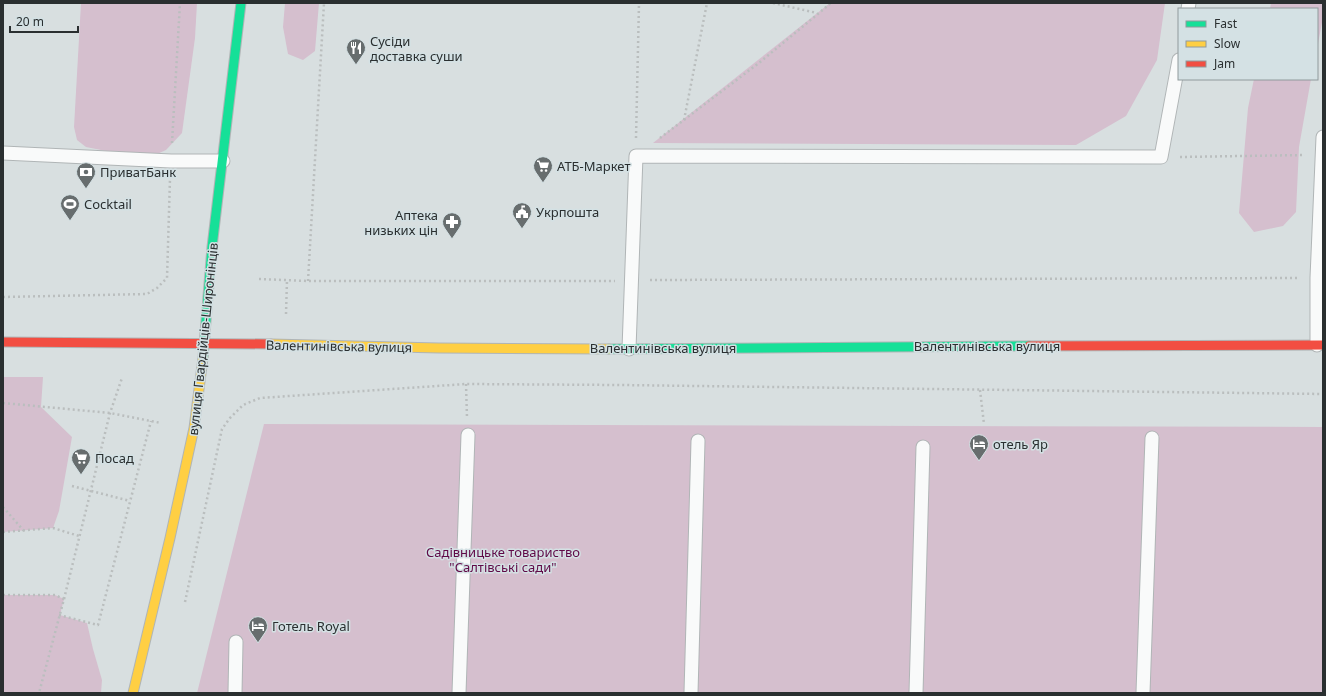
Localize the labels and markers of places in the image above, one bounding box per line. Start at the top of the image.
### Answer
place label: Сусіди доставка суши [370,32,463,65]
restaurant icon: Сусіди доставка суши [345,37,367,65]
supermarket icon: АТБ-Маркет [532,155,554,183]
place label: АТБ-Маркет [557,157,630,175]
bank icon: ПриватБанк [75,161,97,189]
place label: ПриватБанк [100,163,176,181]
sports icon: Cocktail [59,193,81,221]
place label: Cocktail [84,195,132,213]
public building icon: Укрпошта [511,201,533,229]
place label: Укрпошта [536,203,599,221]
place label: Аптека низьких цін [364,206,438,239]
pharmacy icon: Аптека низьких цін [441,211,463,239]
hotel icon: отель Яр [968,433,990,461]
place label: отель Яр [993,435,1048,453]
supermarket icon: Посад [70,447,92,475]
place label: Посад [95,449,134,467]
hotel icon: Готель Royal [247,615,269,643]
place label: Готель Royal [272,617,350,635]

